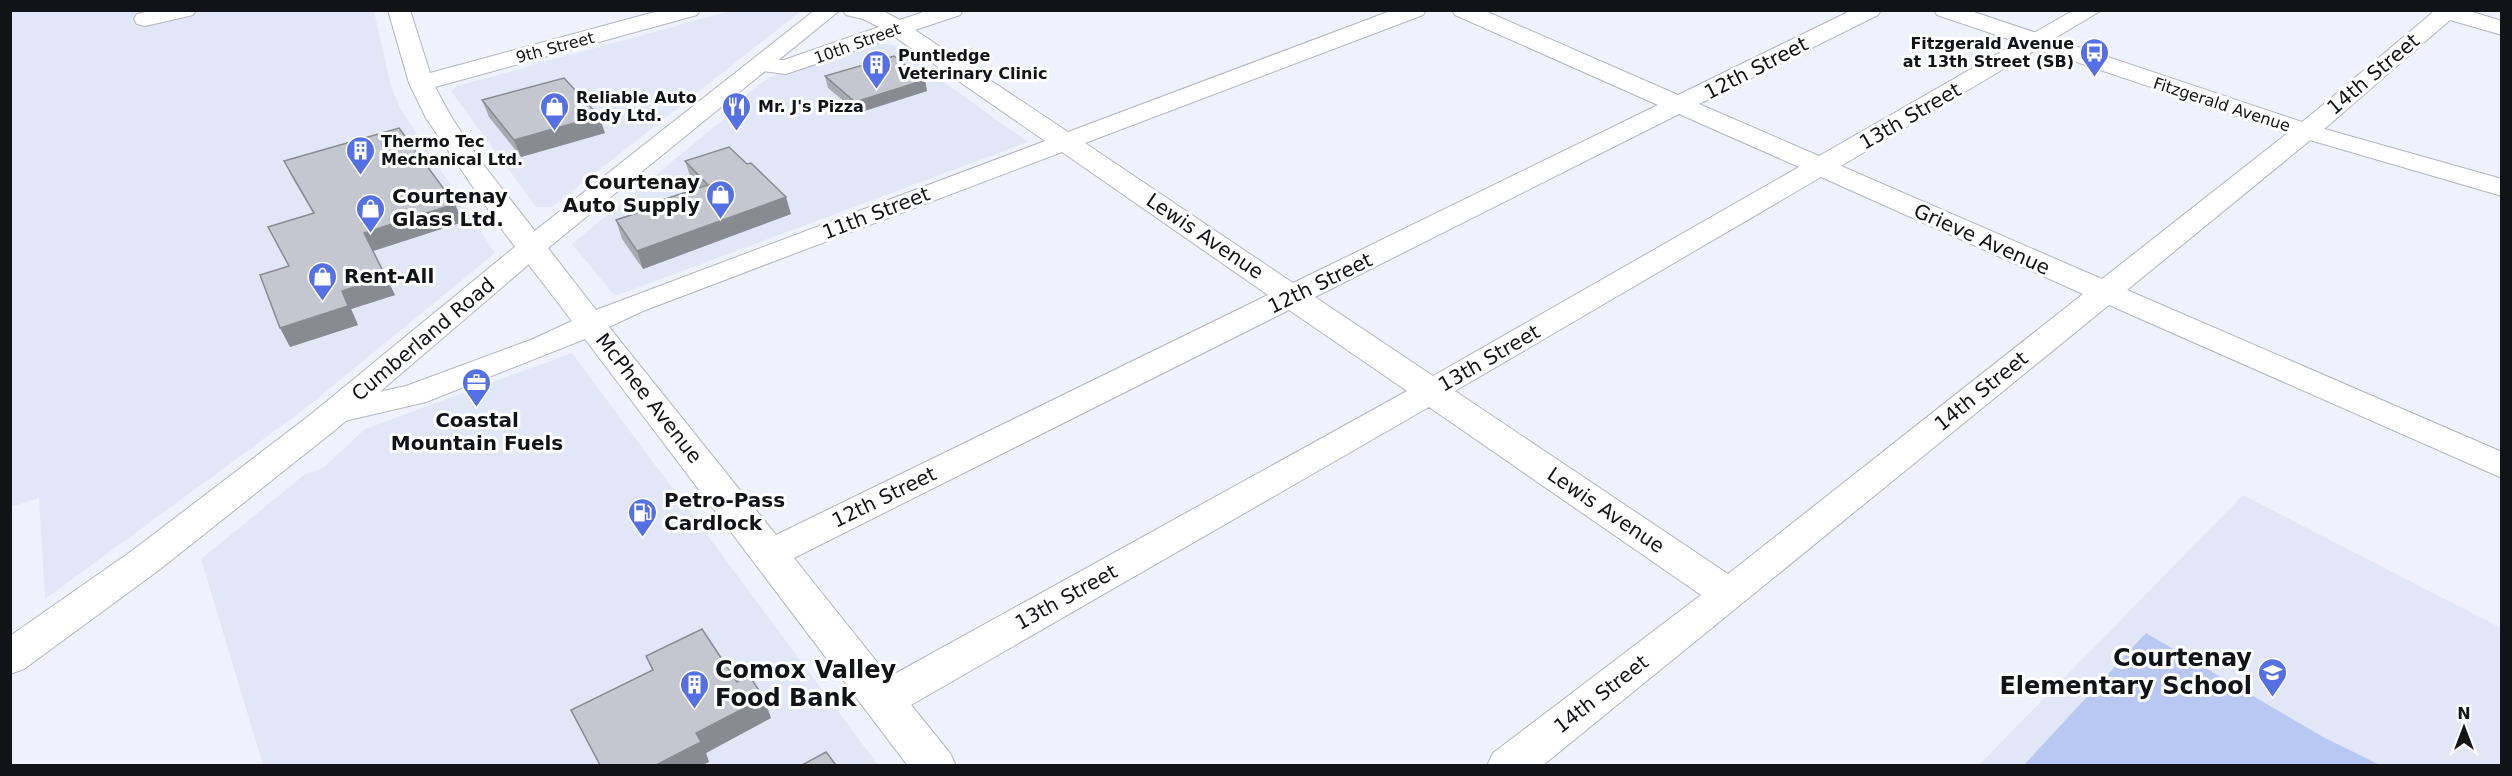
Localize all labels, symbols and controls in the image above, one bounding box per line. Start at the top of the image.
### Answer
street label: 10th Street [811,19,903,68]
street label: 9th Street [514,28,596,67]
street label: 14th Street [2322,28,2424,120]
street label: 12th Street [1700,32,1812,104]
place label: Fitzgerald Avenue at 13th Street (SB) [1903,34,2074,71]
bus stop icon: Fitzgerald Avenue at 13th Street (SB) [2079,36,2111,78]
place label: Puntledge Veterinary Clinic [898,46,1047,83]
building icon: Puntledge Veterinary Clinic [861,48,893,90]
street label: Fitzgerald Avenue [2151,73,2293,136]
street label: 13th Street [1855,77,1965,155]
place label: Reliable Auto Body Ltd. [576,88,697,125]
shop icon: Reliable Auto Body Ltd. [539,90,571,132]
restaurant icon: Mr. J's Pizza [721,90,753,132]
place label: Mr. J's Pizza [758,97,864,116]
place label: Thermo Tec Mechanical Ltd. [381,132,523,169]
building icon: Thermo Tec Mechanical Ltd. [344,134,376,176]
place label: Courtenay Auto Supply [563,170,700,217]
shop icon: Courtenay Auto Supply [705,178,737,220]
street label: 11th Street [819,181,933,244]
place label: Courtenay Glass Ltd. [392,184,508,231]
street label: Lewis Avenue [1142,188,1268,284]
shop icon: Courtenay Glass Ltd. [355,192,387,234]
street label: Grieve Avenue [1910,198,2054,280]
street label: 12th Street [1264,247,1376,319]
shop icon: Rent-All [307,260,339,302]
place label: Rent-All [344,264,434,288]
street label: Cumberland Road [347,272,499,406]
street label: 13th Street [1434,319,1544,397]
street label: McPhee Avenue [591,328,707,468]
street label: 14th Street [1929,346,2033,436]
office icon: Coastal Mountain Fuels [461,366,493,408]
place label: Coastal Mountain Fuels [391,408,563,455]
street label: 12th Street [828,461,940,533]
street label: Lewis Avenue [1543,462,1669,558]
place label: Petro-Pass Cardlock [664,488,785,535]
fuel station icon: Petro-Pass Cardlock [627,496,659,538]
street label: 13th Street [1011,559,1121,635]
place label: Courtenay Elementary School [1999,644,2252,700]
street label: 14th Street [1549,650,1653,738]
place label: Comox Valley Food Bank [715,656,897,712]
school or university icon: Courtenay Elementary School [2257,656,2289,698]
building icon: Comox Valley Food Bank [678,668,710,710]
north arrow [2434,698,2494,758]
text: N [2457,704,2471,723]

